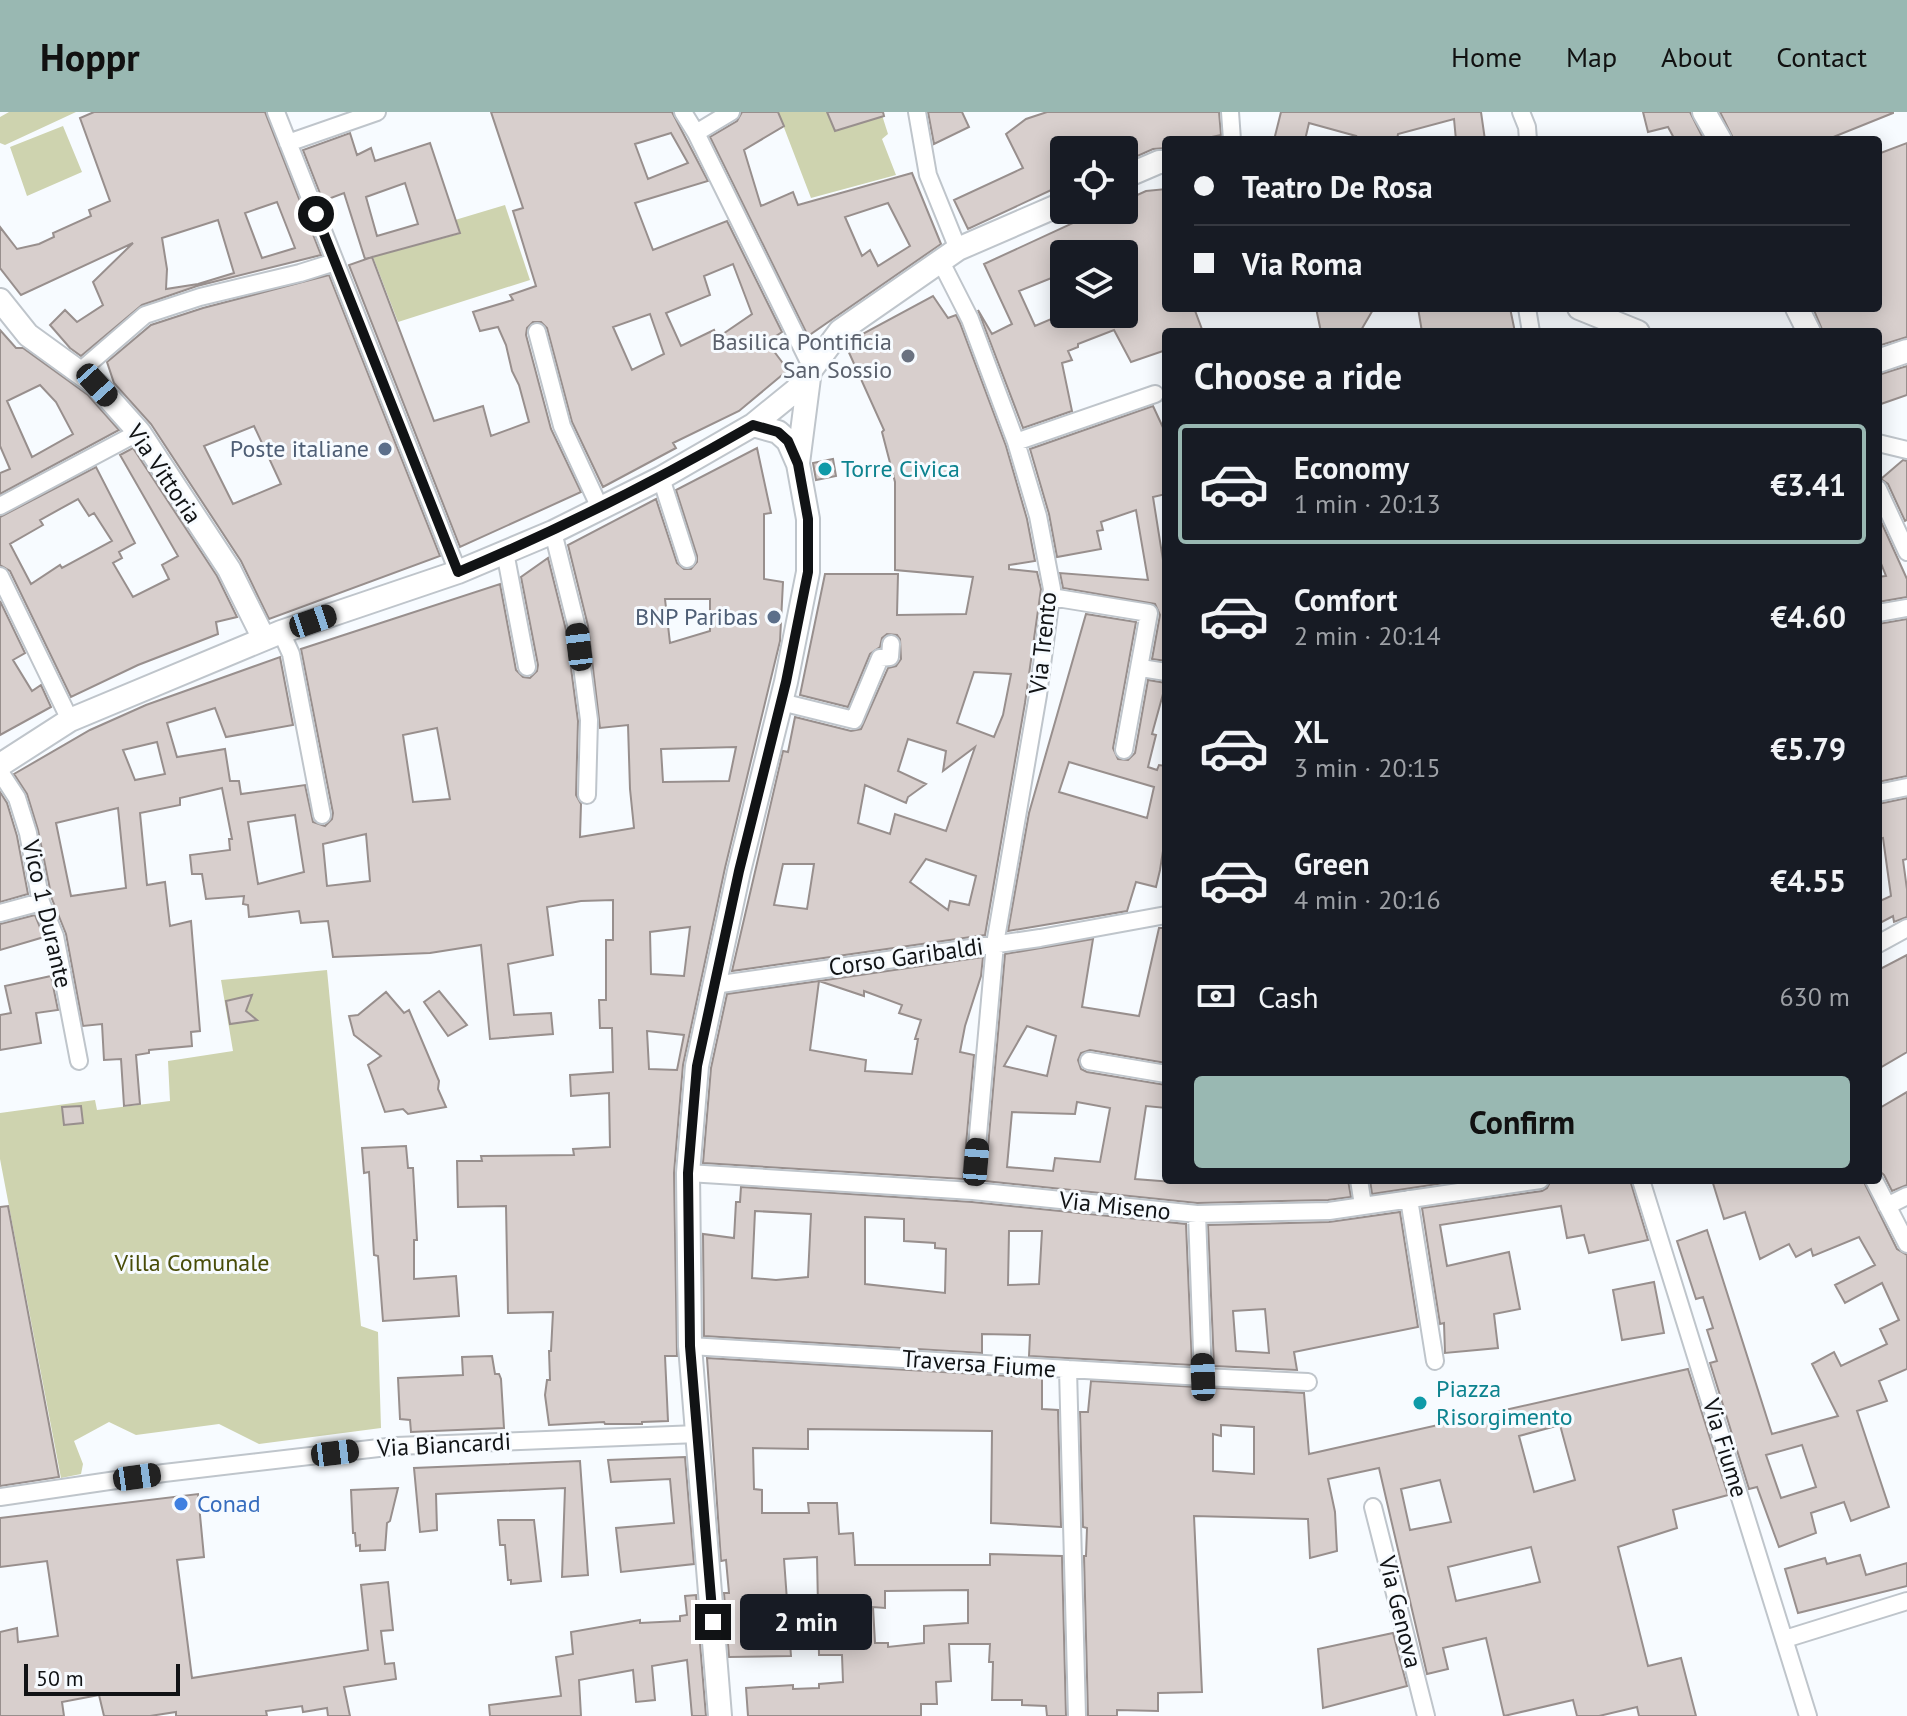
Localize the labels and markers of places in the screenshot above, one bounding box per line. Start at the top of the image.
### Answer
place label: Basilica Pontificia San Sossio [712,326,892,385]
marker: Basilica Pontificia San Sossio [899,347,917,365]
place label: Poste italiane [230,433,369,464]
marker: Poste italiane [376,440,394,458]
place label: Torre Civica [841,453,960,484]
marker: Torre Civica [816,460,834,478]
place label: BNP Paribas [635,601,758,632]
marker: BNP Paribas [765,608,783,626]
place label: Piazza Risorgimento [1436,1373,1573,1432]
marker: Piazza Risorgimento [1411,1394,1429,1412]
place label: Conad [197,1488,261,1519]
marker: Conad [172,1495,190,1513]

